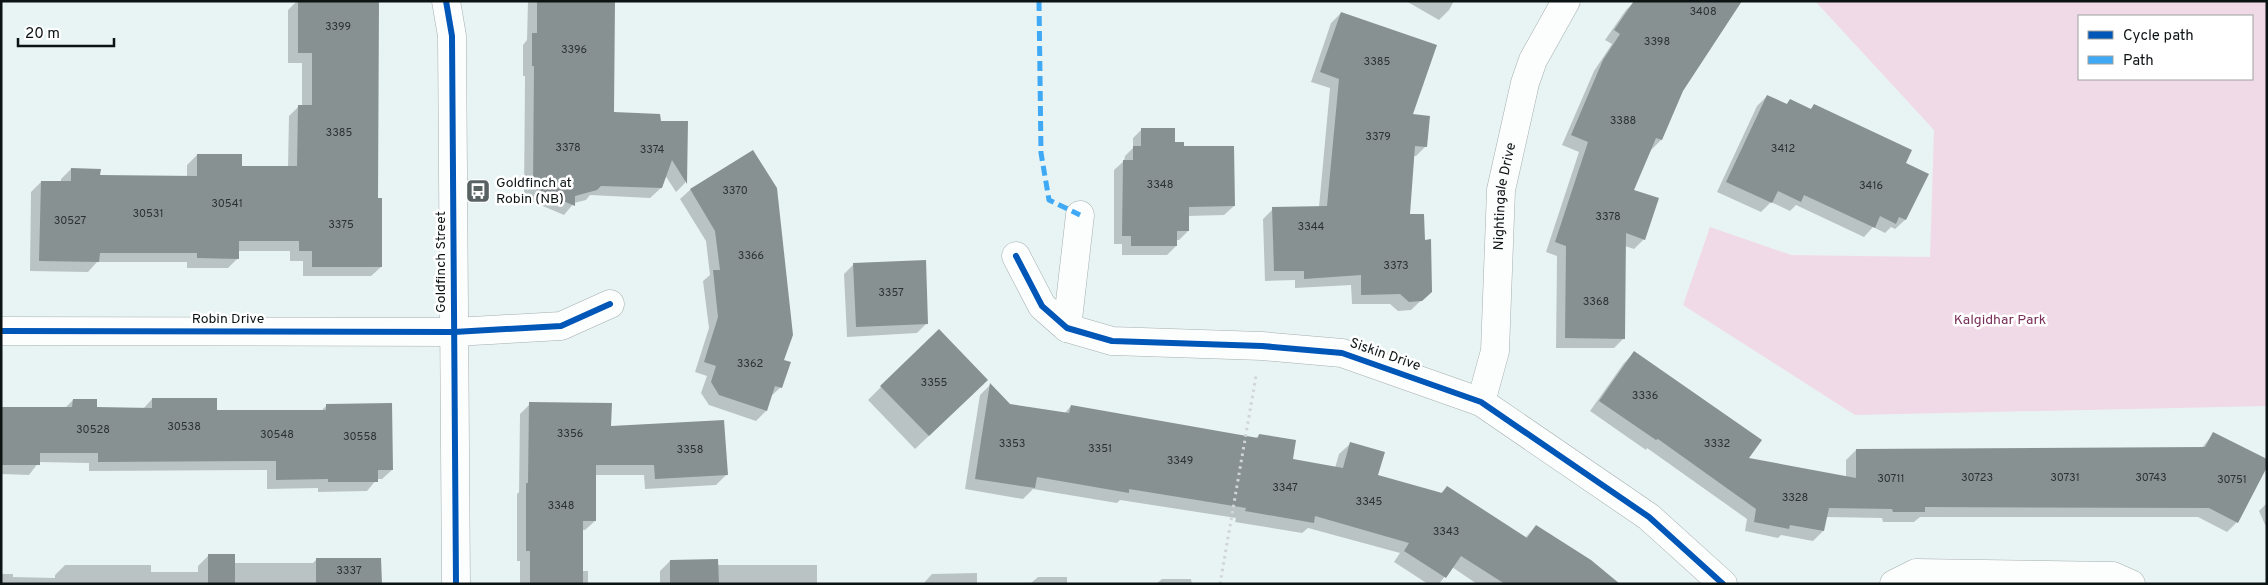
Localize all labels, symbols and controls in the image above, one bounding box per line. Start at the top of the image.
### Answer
house number: 3408 [1689,5,1717,19]
scale bar [18,15,114,47]
legend [2078,15,2253,80]
house number: 3399 [325,20,351,34]
text: 20 m [25,25,60,44]
text: Cycle path [2123,27,2194,46]
house number: 3398 [1644,35,1670,49]
house number: 3396 [561,43,587,57]
text: Path [2123,52,2154,71]
house number: 3385 [1364,55,1391,69]
house number: 3388 [1610,114,1636,128]
house number: 3385 [326,126,353,140]
house number: 3379 [1365,130,1391,144]
house number: 3378 [555,141,581,155]
street label: Nightingale Drive [1490,141,1520,251]
house number: 3412 [1771,142,1795,156]
house number: 3374 [640,143,664,157]
place label: Goldfinch at Robin (NB) [496,175,572,208]
bus stop icon: Goldfinch at Robin (NB) [465,178,491,204]
house number: 3348 [1147,178,1173,192]
house number: 3416 [1859,179,1883,193]
house number: 3370 [722,184,748,198]
house number: 30541 [211,197,243,211]
house number: 30531 [132,207,164,221]
house number: 3378 [1595,210,1621,224]
street label: Goldfinch Street [433,211,450,313]
house number: 30527 [54,214,87,228]
house number: 3375 [328,218,354,232]
house number: 3344 [1298,220,1325,234]
house number: 3366 [738,249,764,263]
house number: 3373 [1383,259,1409,273]
house number: 3357 [878,286,904,300]
house number: 3368 [1583,295,1609,309]
street label: Robin Drive [192,311,264,328]
park label: Kalgidhar Park [1954,312,2046,329]
street label: Siskin Drive [1347,335,1423,375]
house number: 3362 [737,357,763,371]
house number: 3355 [921,376,948,390]
house number: 3336 [1632,389,1658,403]
house number: 30538 [167,420,201,434]
house number: 30528 [76,423,110,437]
house number: 3356 [557,427,583,441]
house number: 30548 [260,428,294,442]
house number: 30558 [343,430,377,444]
house number: 3353 [999,437,1025,451]
house number: 3332 [1704,437,1730,451]
house number: 3351 [1088,442,1112,456]
house number: 3358 [677,443,703,457]
house number: 3349 [1167,454,1193,468]
house number: 30723 [1961,471,1993,485]
house number: 30731 [2050,471,2080,485]
house number: 30743 [2135,471,2167,485]
house number: 30711 [1877,472,1905,486]
house number: 30751 [2217,473,2247,487]
house number: 3347 [1272,481,1298,495]
house number: 3328 [1782,491,1808,505]
house number: 3345 [1356,495,1383,509]
house number: 3348 [548,499,574,513]
house number: 3343 [1433,525,1459,539]
house number: 3337 [336,564,362,578]

